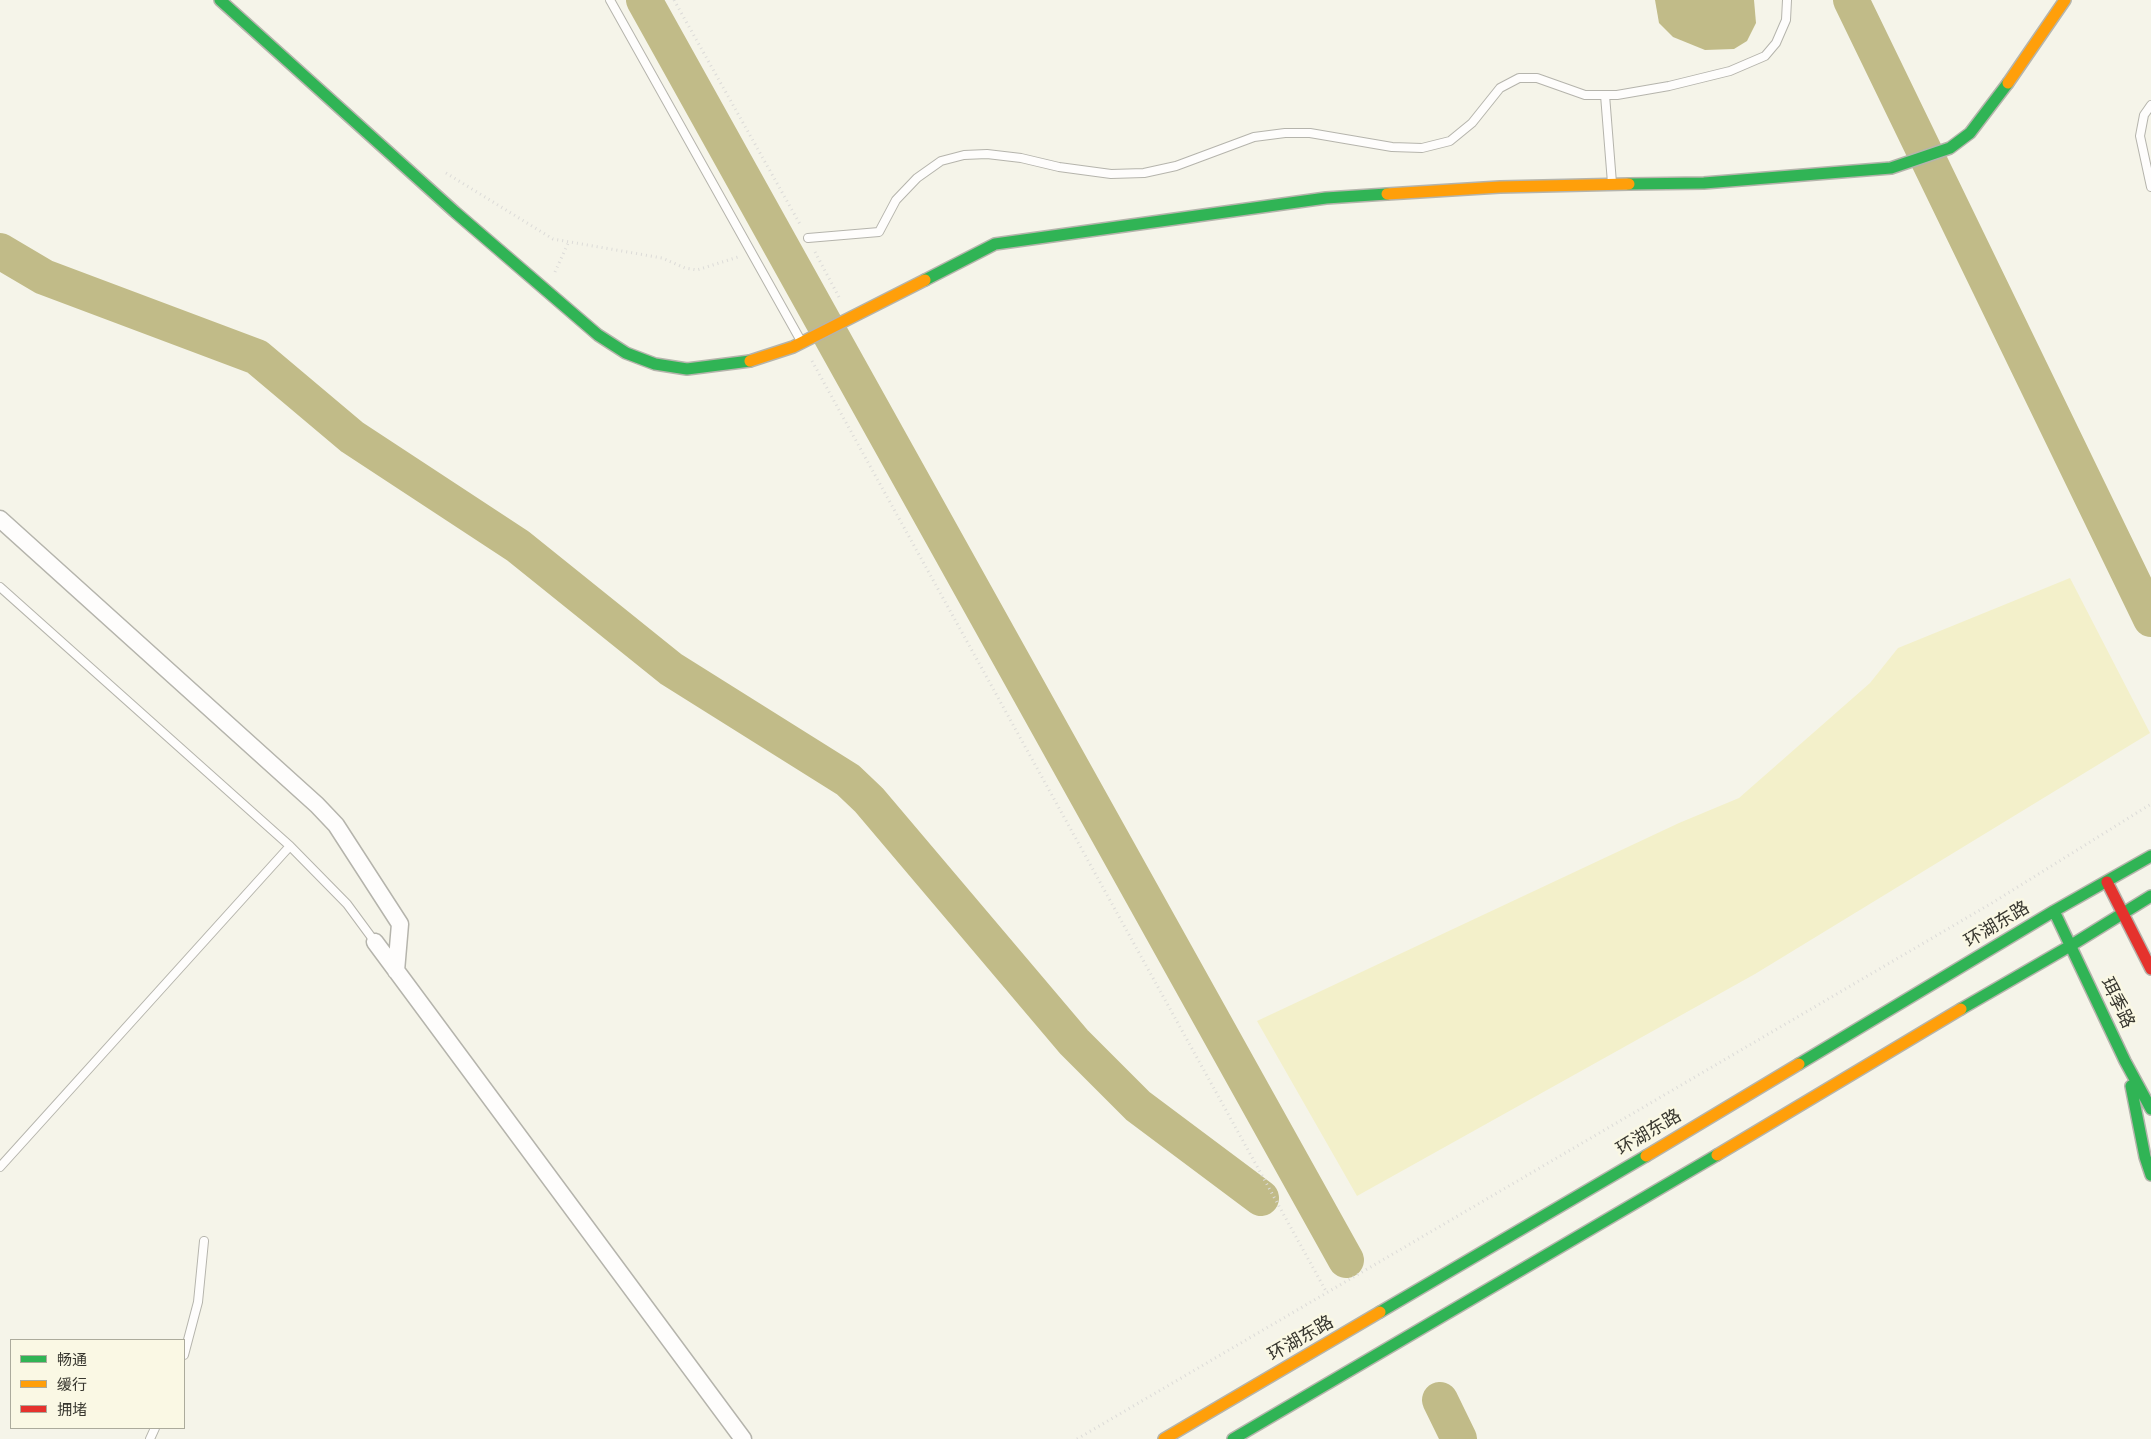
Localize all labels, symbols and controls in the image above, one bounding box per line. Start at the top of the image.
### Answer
street label: 环湖东路 [1961,897,2033,953]
street label: 珥季路 [2095,974,2139,1032]
street label: 环湖东路 [1613,1105,1685,1161]
street label: 环湖东路 [1264,1312,1338,1366]
legend [10,1339,185,1429]
text: 畅通 [57,1351,87,1369]
text: 缓行 [57,1376,87,1394]
text: 拥堵 [57,1401,87,1419]

